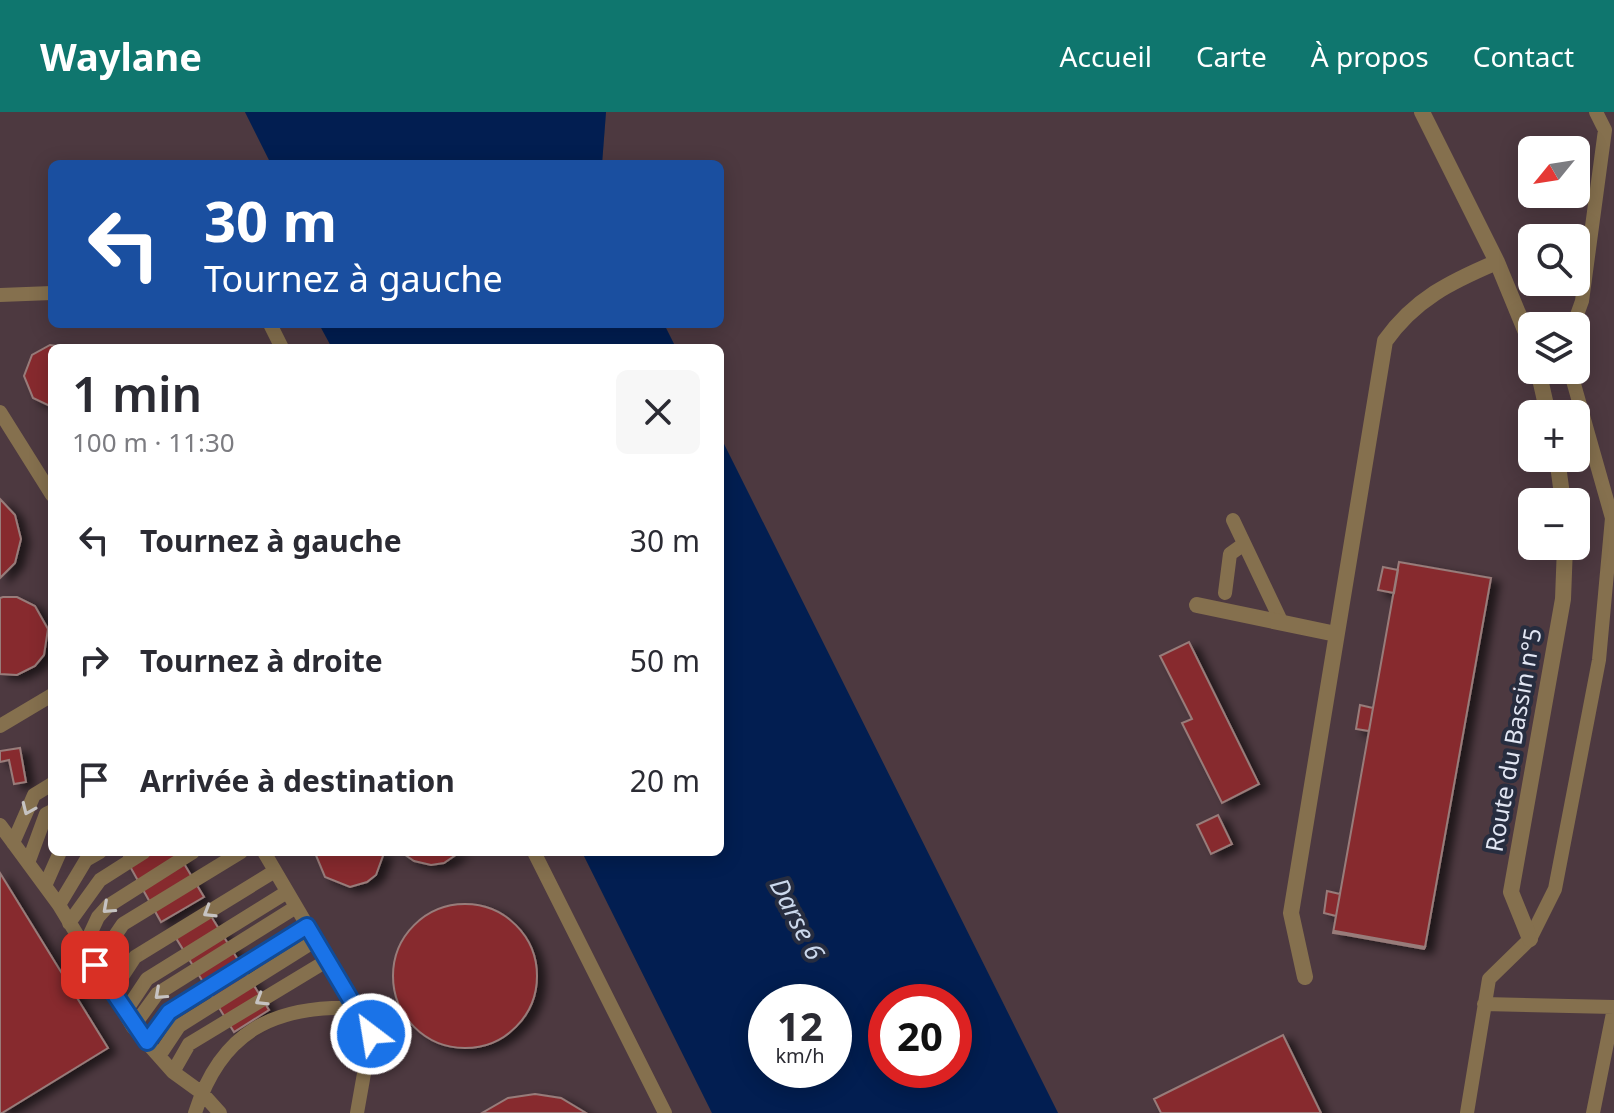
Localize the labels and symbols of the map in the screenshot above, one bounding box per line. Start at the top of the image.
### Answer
north arrow [1518,136,1590,208]
street label: Route du Bassin n°5 [1477,625,1548,854]
one-way arrow [21,801,37,815]
water label: Darse 6 [762,871,834,966]
one-way arrow [103,899,117,914]
one-way arrow [203,902,218,918]
pin [61,931,129,999]
one-way arrow [155,984,170,999]
speed limit sign: 20 [868,984,972,1088]
one-way arrow [255,990,270,1006]
position arrow [329,992,413,1076]

